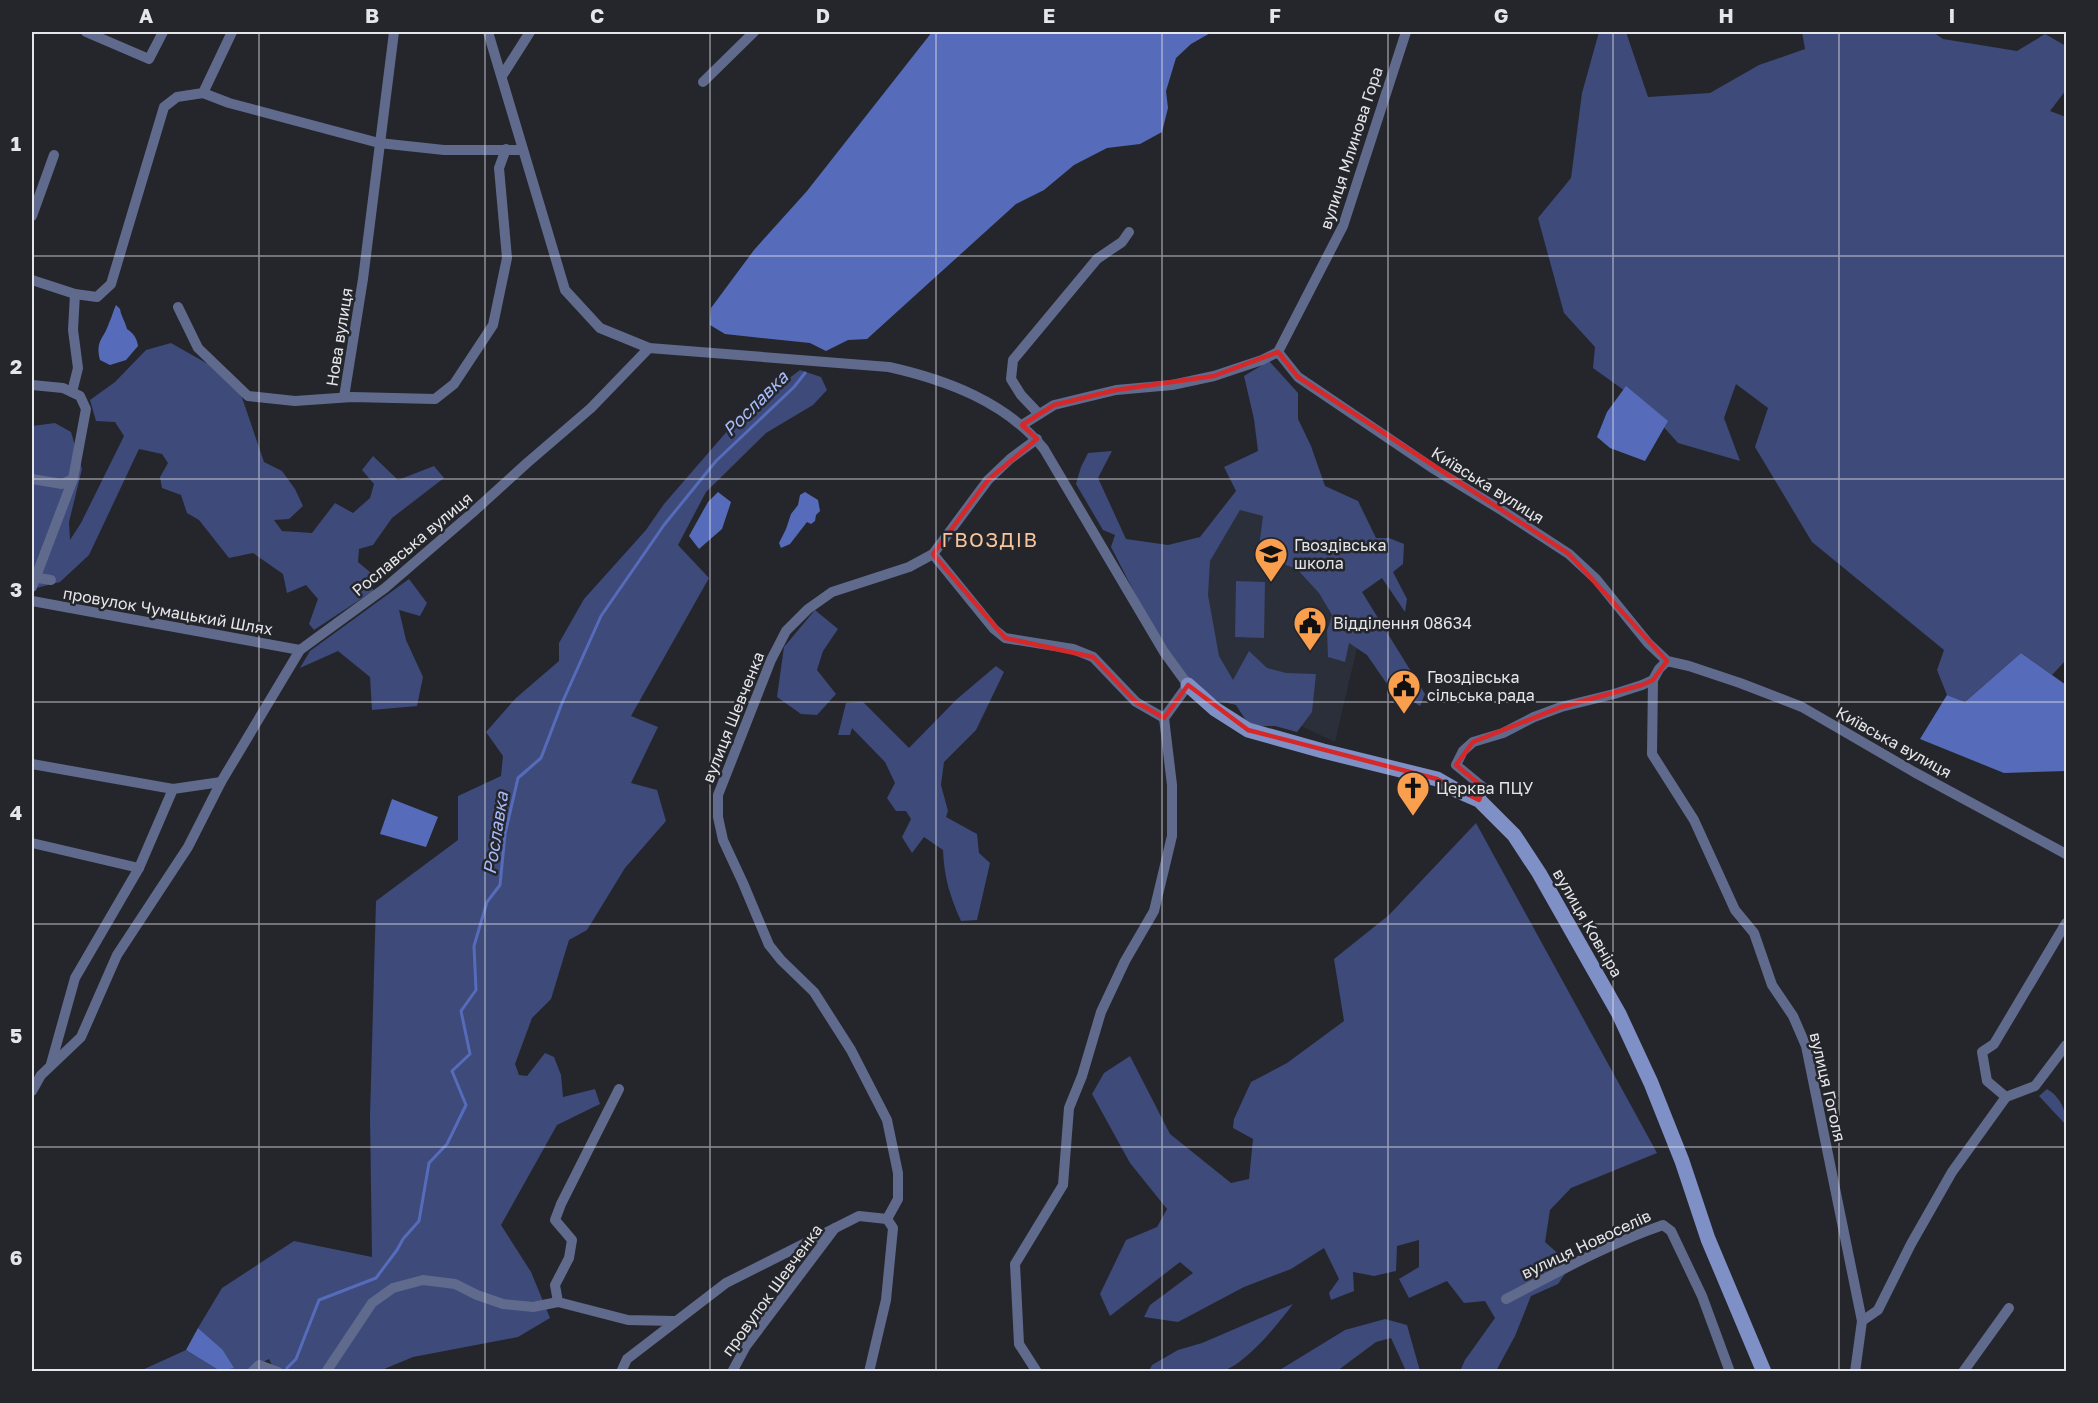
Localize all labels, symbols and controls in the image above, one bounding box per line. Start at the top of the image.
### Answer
text: A [139,3,153,27]
text: B [365,3,379,27]
text: C [590,3,604,27]
text: D [816,3,830,27]
text: E [1043,3,1055,27]
text: F [1269,3,1281,27]
text: G [1494,3,1508,27]
text: H [1718,3,1734,27]
text: I [1949,3,1955,27]
street label: вулиця Млинова Гора [1315,64,1387,232]
text: 1 [11,131,21,155]
street label: Нова вулиця [321,286,357,388]
text: 2 [10,354,22,378]
water label: Рославка [718,365,793,440]
street label: Київська вулиця [1428,442,1548,528]
street label: Рославська вулиця [348,488,476,600]
district label: ГВОЗДІВ [942,527,1038,551]
place label: Гвоздівська школа [1294,535,1386,573]
school or university icon: Гвоздівська школа [1253,536,1289,583]
text: 3 [10,577,22,601]
street label: провулок Чумацький Шлях [62,583,275,639]
public building icon: Відділення 08634 [1292,605,1328,652]
place label: Відділення 08634 [1333,613,1472,633]
street label: вулиця Шевченка [698,649,768,785]
place label: Гвоздівська сільська рада [1427,667,1535,705]
public building icon: Гвоздівська сільська рада [1386,668,1422,715]
street label: Київська вулиця [1833,702,1955,782]
church icon: Церква ПЦУ [1395,770,1431,817]
place label: Церква ПЦУ [1436,778,1533,798]
water label: Рославка [478,789,513,876]
text: 4 [10,800,22,824]
street label: вулиця Ковніра [1549,865,1627,981]
text: 5 [10,1023,22,1047]
street label: вулиця Гоголя [1806,1030,1850,1144]
street label: вулиця Новоселів [1518,1205,1654,1283]
street label: провулок Шевченка [717,1220,827,1360]
text: 6 [10,1245,22,1269]

